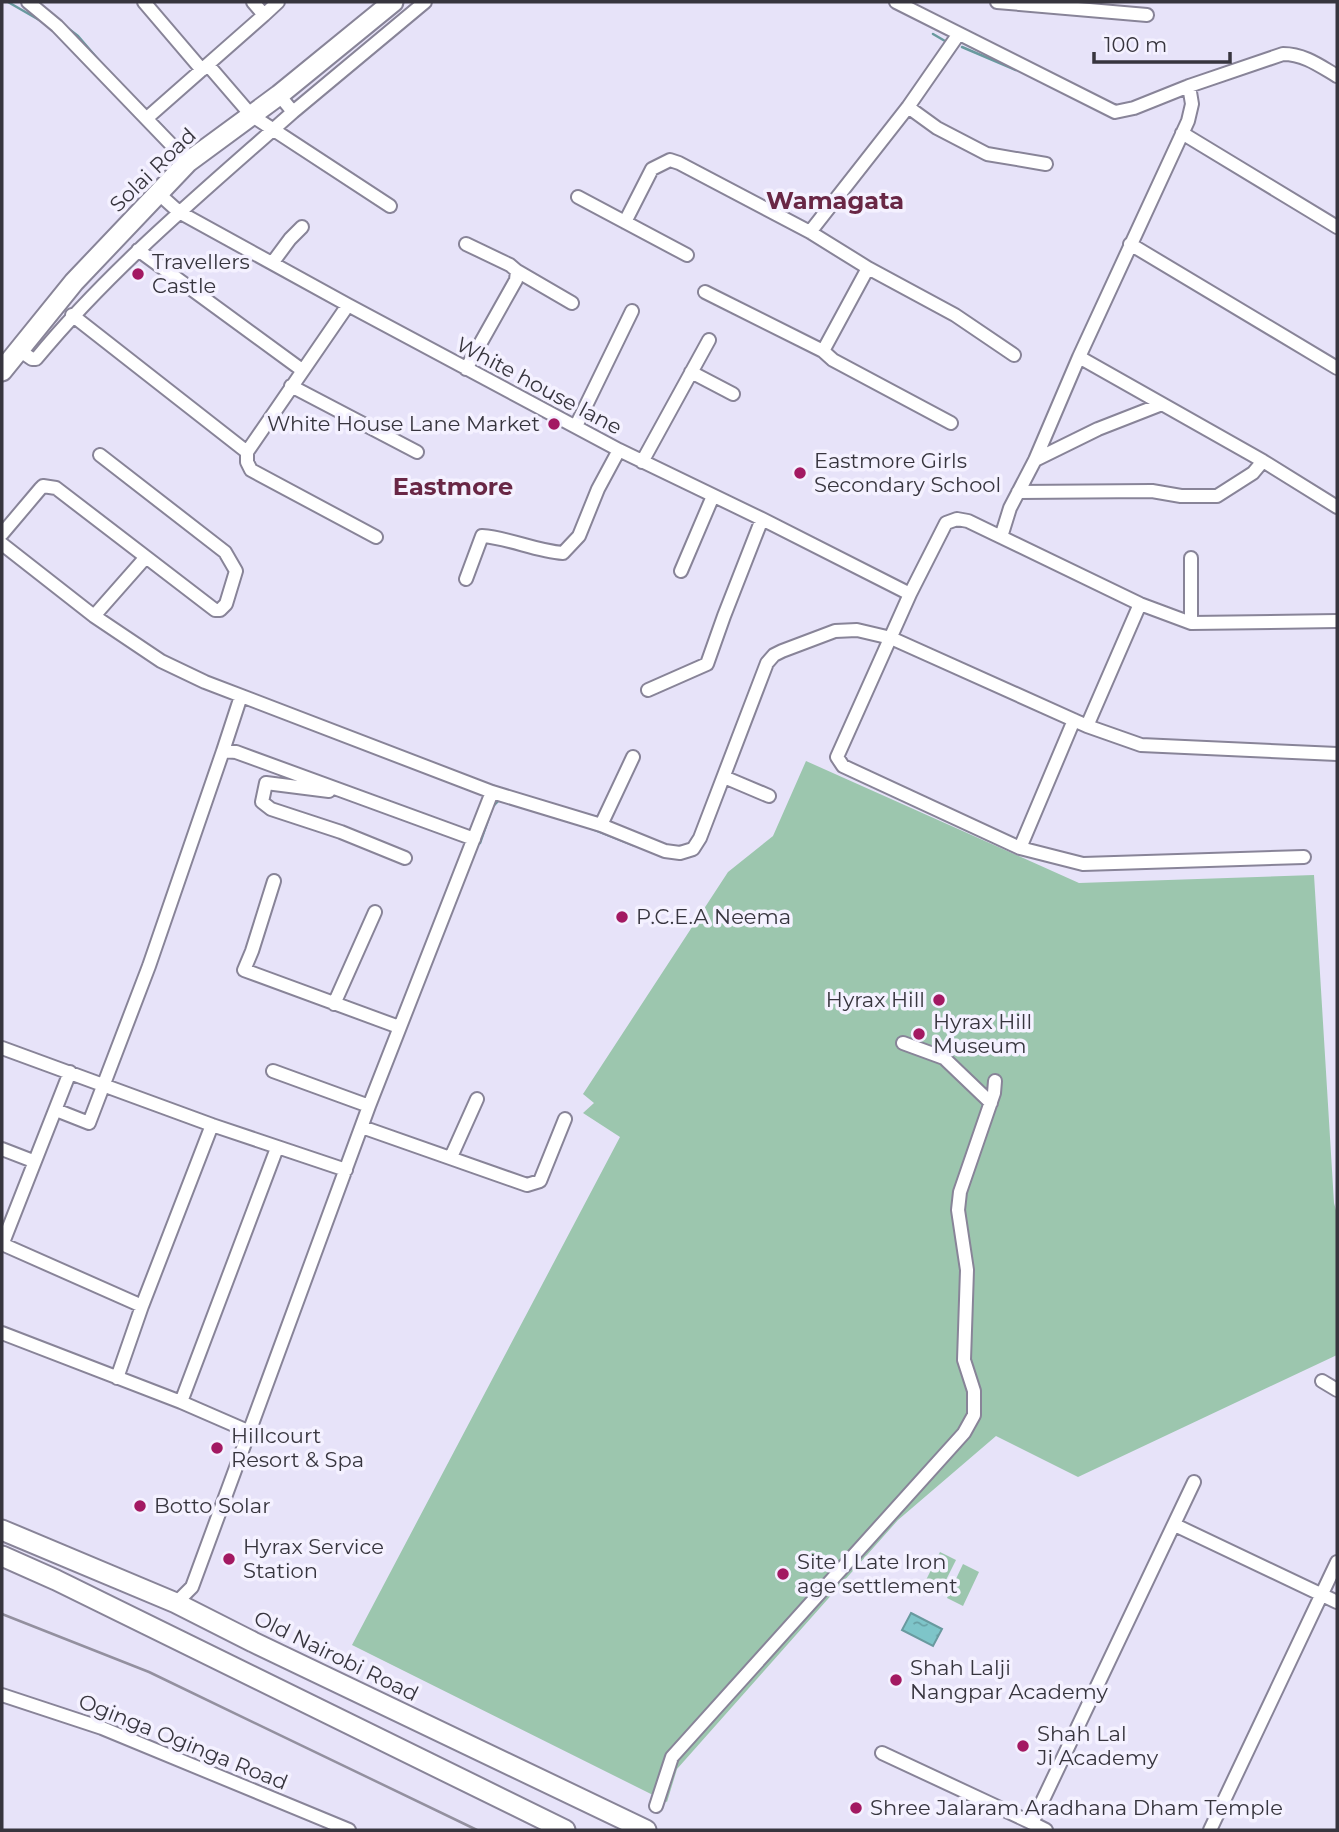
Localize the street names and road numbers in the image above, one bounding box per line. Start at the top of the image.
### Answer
street label: Solai Road [104,122,201,217]
street label: White house lane [452,331,626,440]
street label: Old Nairobi Road [250,1605,422,1706]
street label: Oginga Oginga Road [75,1688,291,1795]

